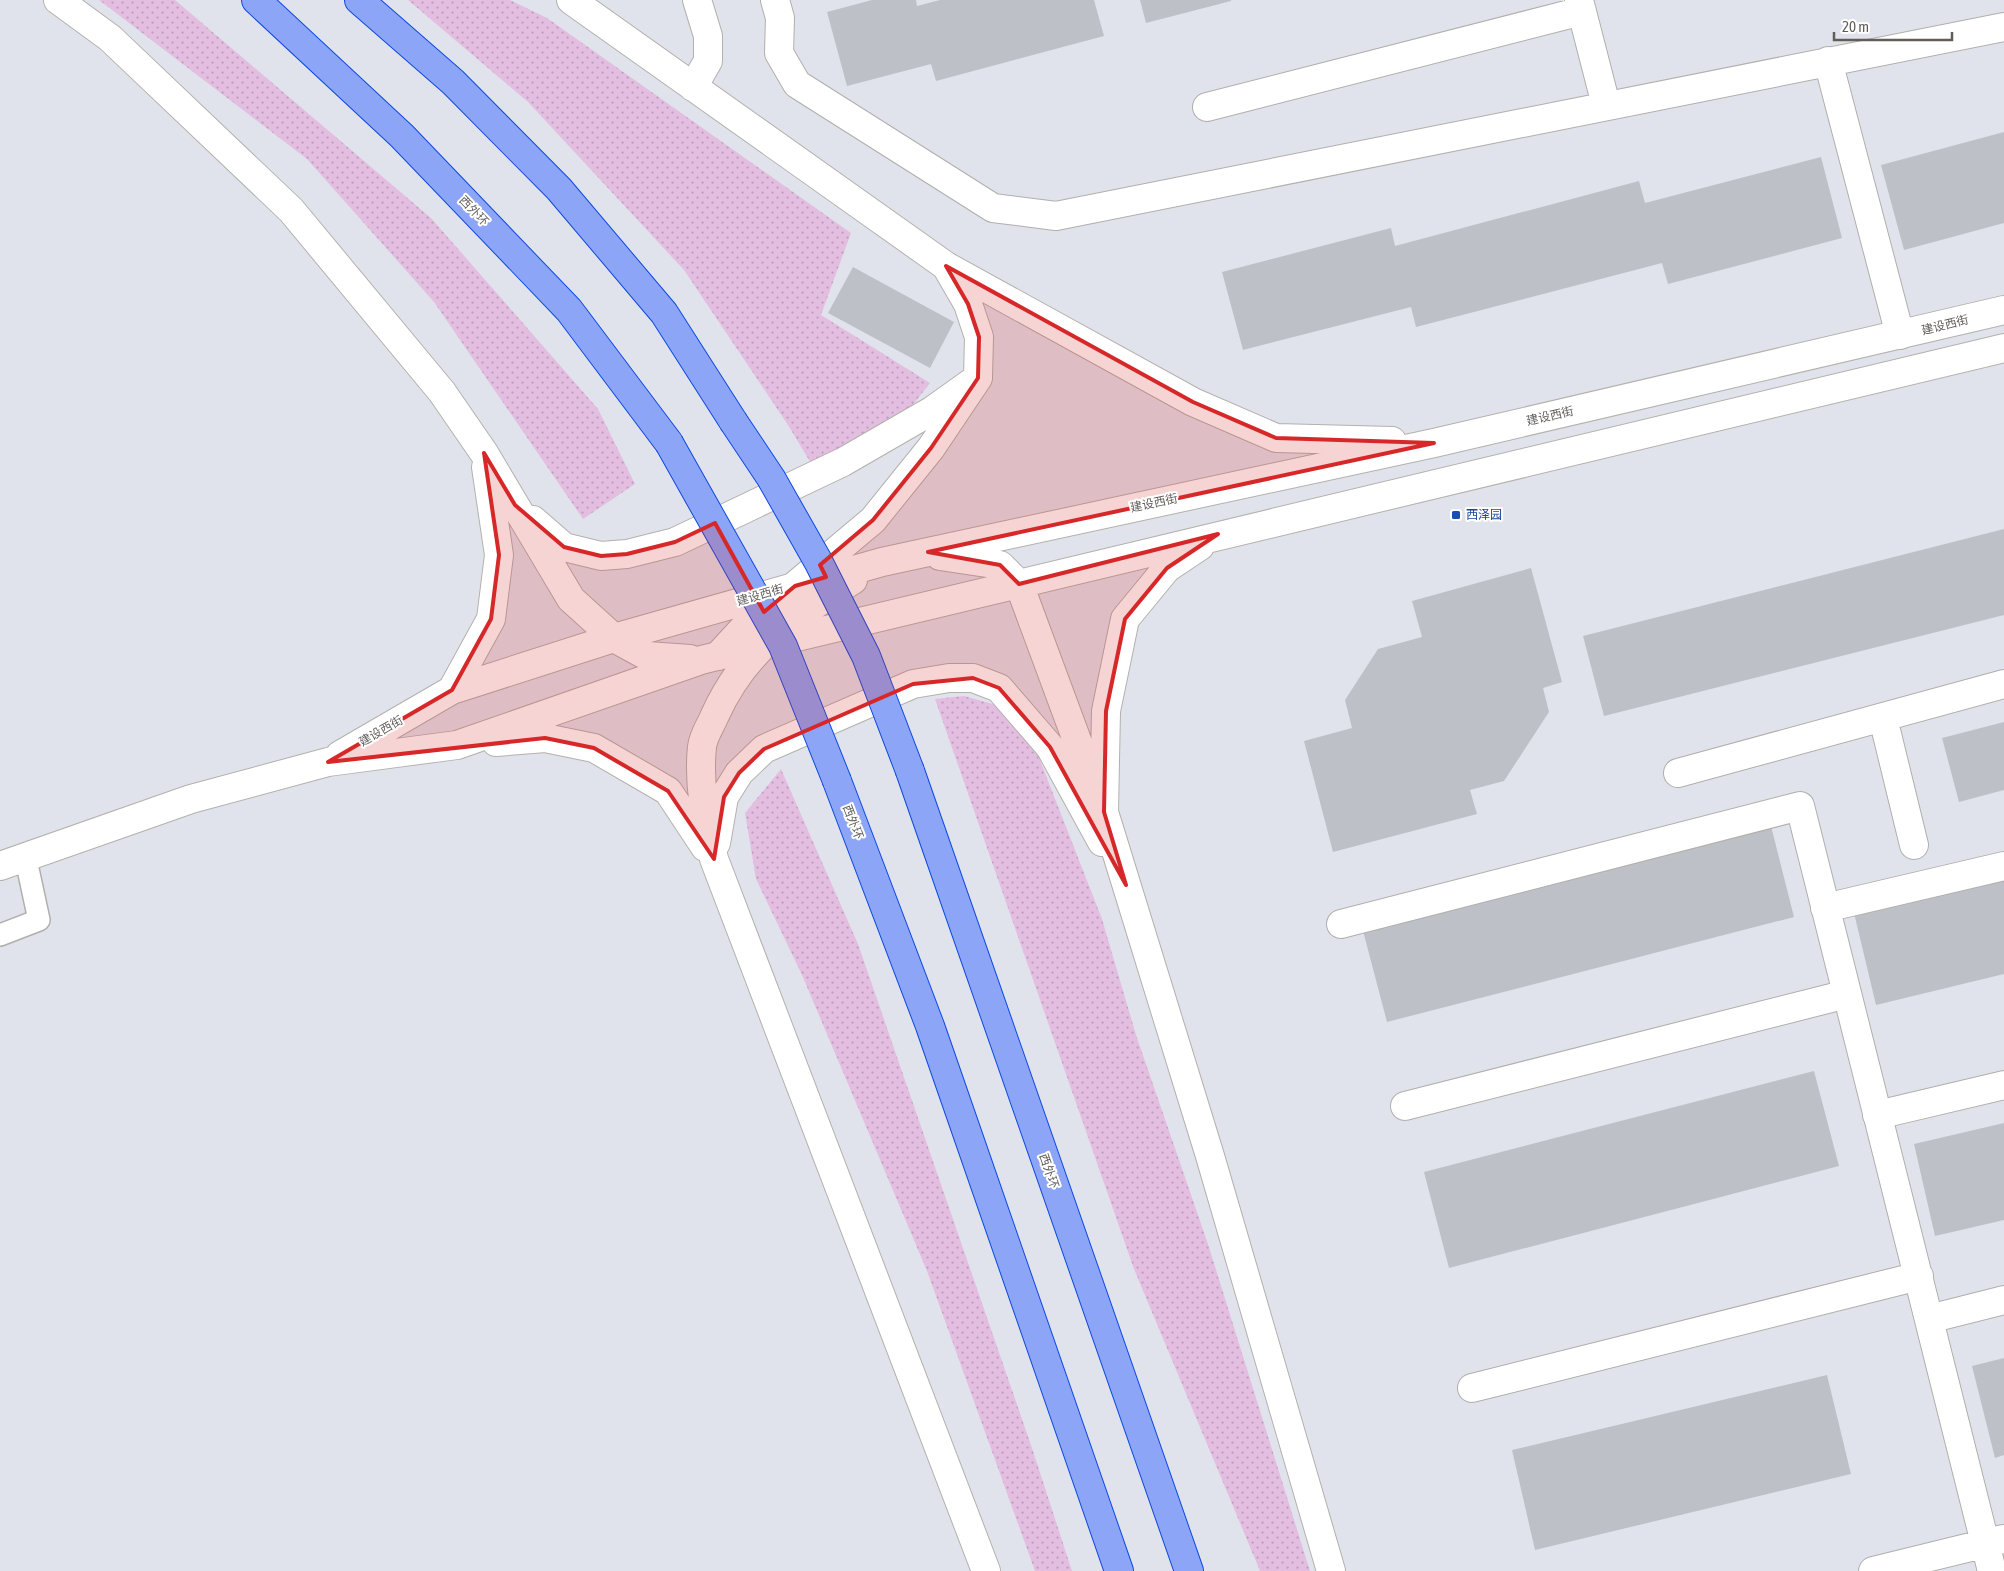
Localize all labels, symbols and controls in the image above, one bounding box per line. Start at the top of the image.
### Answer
scale bar [1834,10,1952,42]
text: 20 m [1842,18,1869,35]
street label: 西外环 [456,193,492,229]
street label: 建设西街 [1920,312,1970,338]
street label: 建设西街 [1525,404,1575,428]
street label: 建设西街 [1129,491,1179,515]
place label: 西泽园 [1466,508,1502,522]
marker: 西泽园 [1450,509,1462,521]
street label: 建设西街 [735,582,785,608]
street label: 建设西街 [357,713,405,749]
street label: 西外环 [840,803,866,841]
street label: 西外环 [1037,1152,1061,1190]

